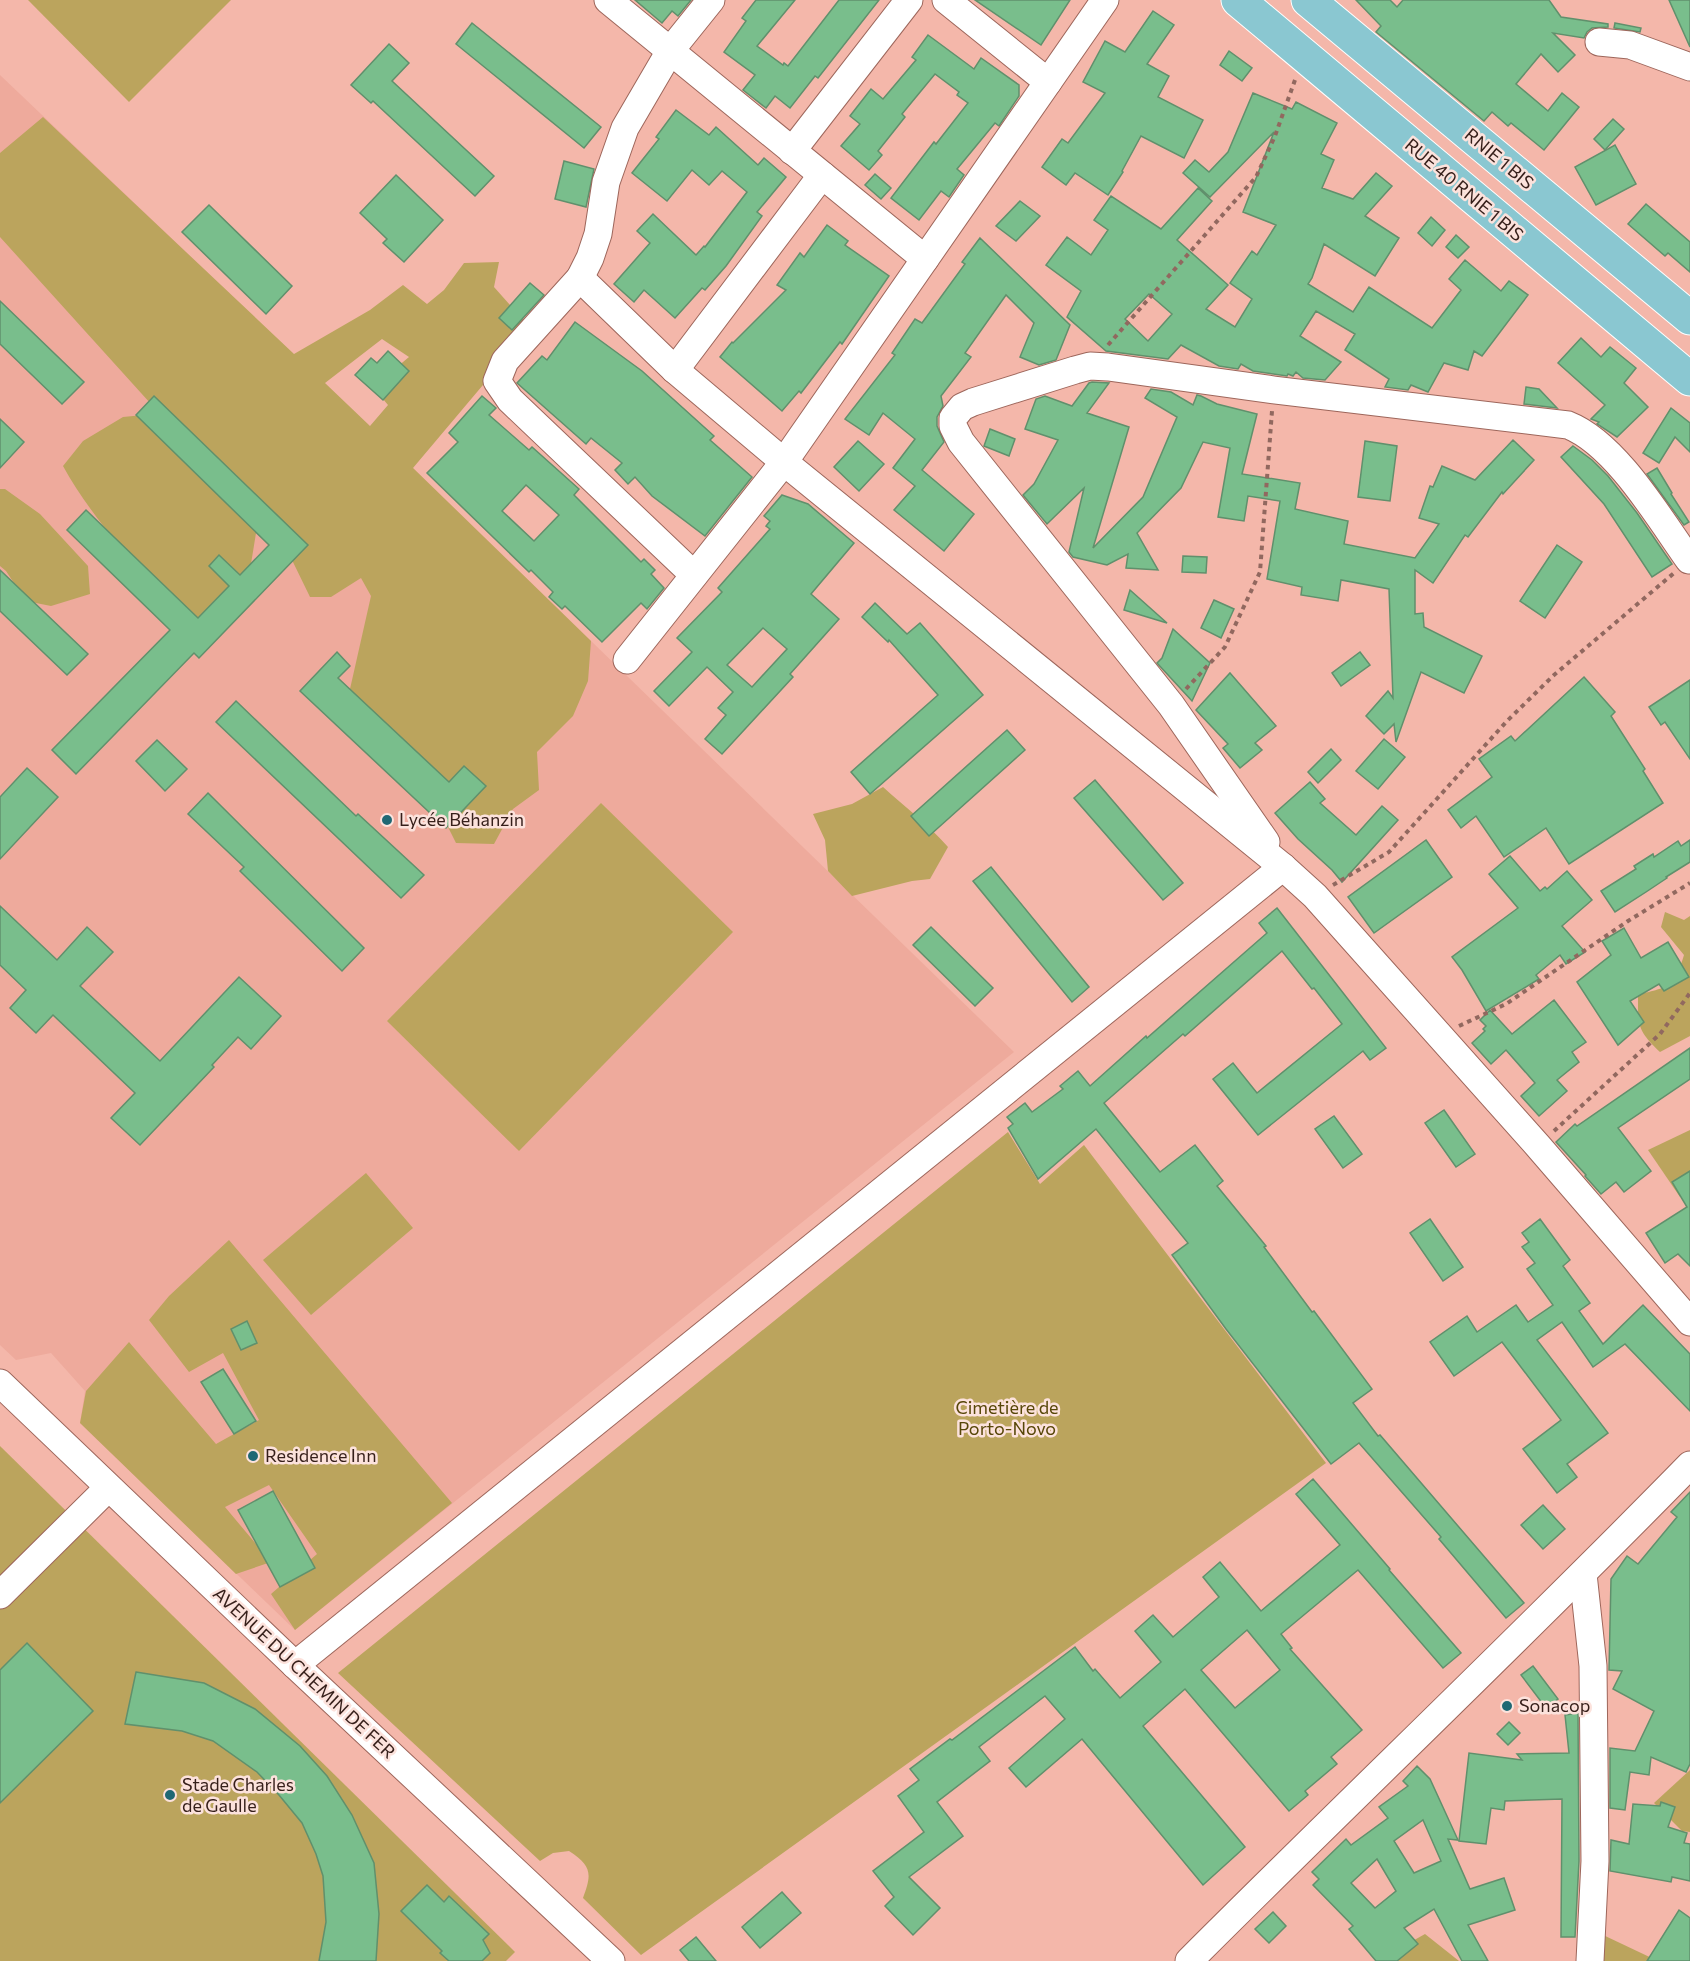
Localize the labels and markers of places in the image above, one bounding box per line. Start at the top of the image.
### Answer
place label: Lycée Béhanzin [399,808,524,830]
marker: Lycée Béhanzin [380,813,394,827]
place label: Residence Inn [265,1444,377,1466]
marker: Residence Inn [246,1449,260,1463]
place label: Sonacop [1519,1694,1590,1716]
marker: Sonacop [1500,1699,1514,1713]
place label: Stade Charles de Gaulle [182,1773,294,1816]
marker: Stade Charles de Gaulle [163,1788,177,1802]

